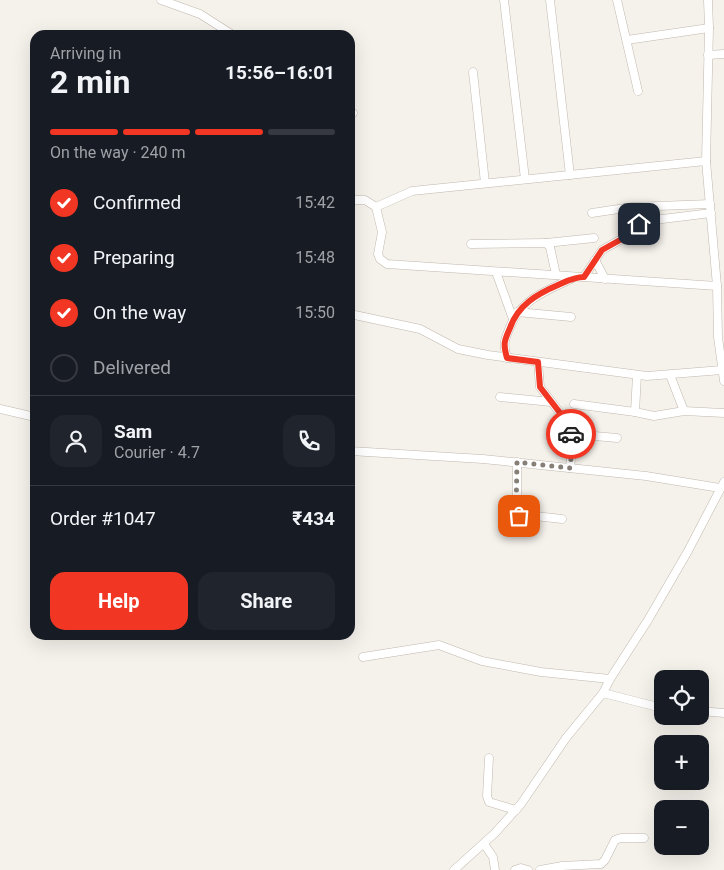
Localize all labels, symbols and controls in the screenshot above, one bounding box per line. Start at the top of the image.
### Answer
text: Arriving in [50,44,121,63]
text: 15:56–16:01 [225,61,335,84]
text: 2 min [50,63,130,101]
text: On the way · 240 m [50,143,186,162]
icon: check [50,189,78,217]
text: Confirmed [93,191,181,214]
text: 15:42 [295,193,335,212]
pin [618,203,660,245]
icon: home [625,210,653,238]
icon: check [50,244,78,272]
text: Preparing [93,246,175,269]
text: 15:48 [295,248,335,267]
icon: check [50,299,78,327]
text: On the way [93,301,186,324]
text: 15:50 [295,303,335,322]
text: Delivered [93,356,171,379]
courier [546,409,596,459]
button: person [50,415,102,467]
button: phone [283,415,335,467]
text: Sam [114,420,152,443]
icon: car [557,420,585,448]
text: Courier · 4.7 [114,443,200,462]
pin [498,495,540,537]
icon: bag [505,502,533,530]
text: Order #1047 [50,507,156,530]
text: ₹434 [292,507,335,530]
button: Help [50,572,188,630]
button: Share [198,572,335,630]
map controls [654,670,709,855]
button: locate [654,670,709,725]
button: + [654,735,709,790]
button: − [654,800,709,855]

